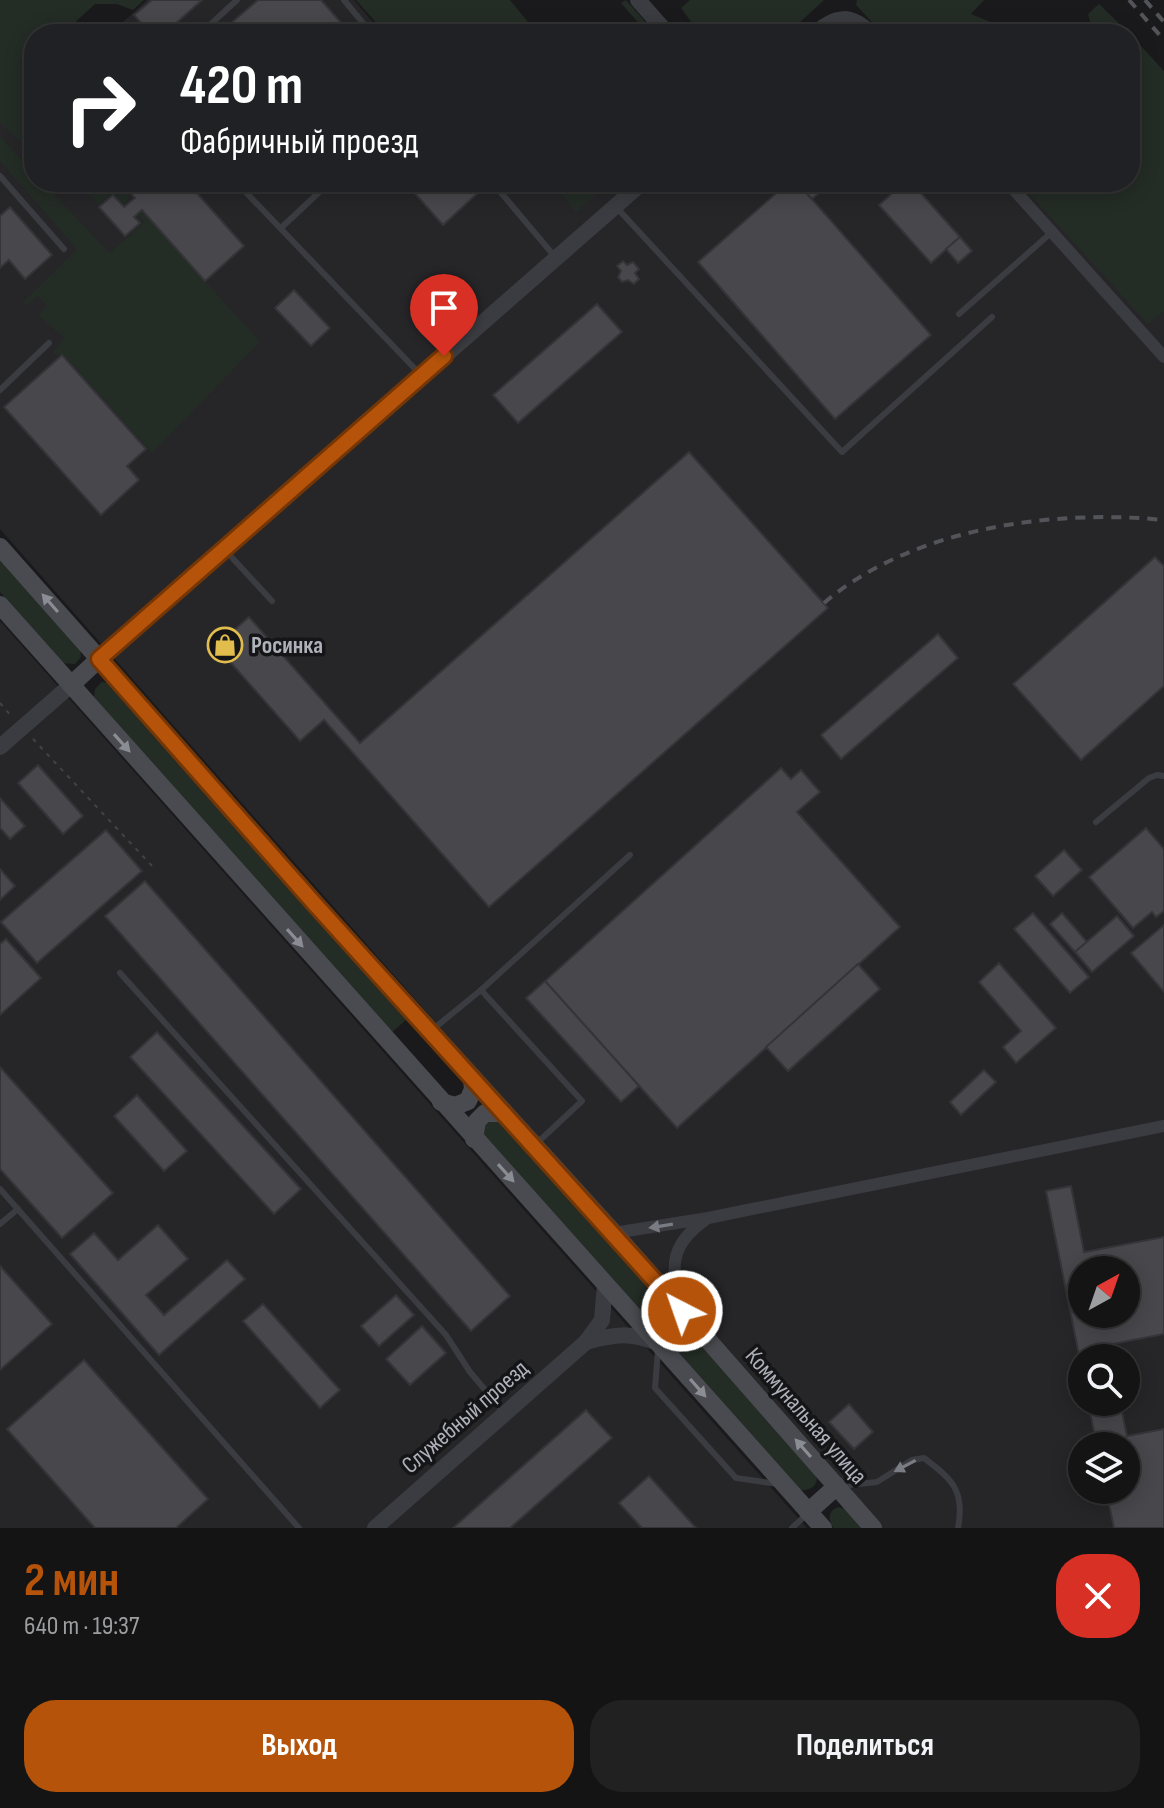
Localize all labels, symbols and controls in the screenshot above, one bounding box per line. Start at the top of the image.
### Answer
text: 420 m [180,53,303,120]
icon: right [48,56,152,160]
text: Фабричный проезд [180,121,418,164]
pin [410,274,478,356]
icon: arrive [422,286,466,330]
one-way arrow [41,594,59,613]
shop icon: Росинка [206,626,244,664]
place label: Росинка [251,631,323,660]
one-way arrow [113,734,131,753]
one-way arrow [286,927,303,947]
one-way arrow [496,1163,514,1182]
one-way arrow [649,1220,674,1232]
north arrow [1068,1256,1140,1328]
map controls [1068,1256,1140,1504]
position arrow [640,1269,724,1353]
street label: Коммунальная улица [739,1342,873,1490]
button: search [1068,1344,1140,1416]
street label: Служебный проезд [396,1354,534,1480]
one-way arrow [689,1377,706,1397]
button: layers [1068,1432,1140,1504]
one-way arrow [795,1439,812,1459]
one-way arrow [894,1458,916,1472]
text: 2 мин [24,1552,119,1609]
button: close [1056,1554,1140,1638]
text: 640 m · 19:37 [24,1611,139,1642]
button: Выход [24,1700,574,1792]
button: Поделиться [590,1700,1140,1792]

